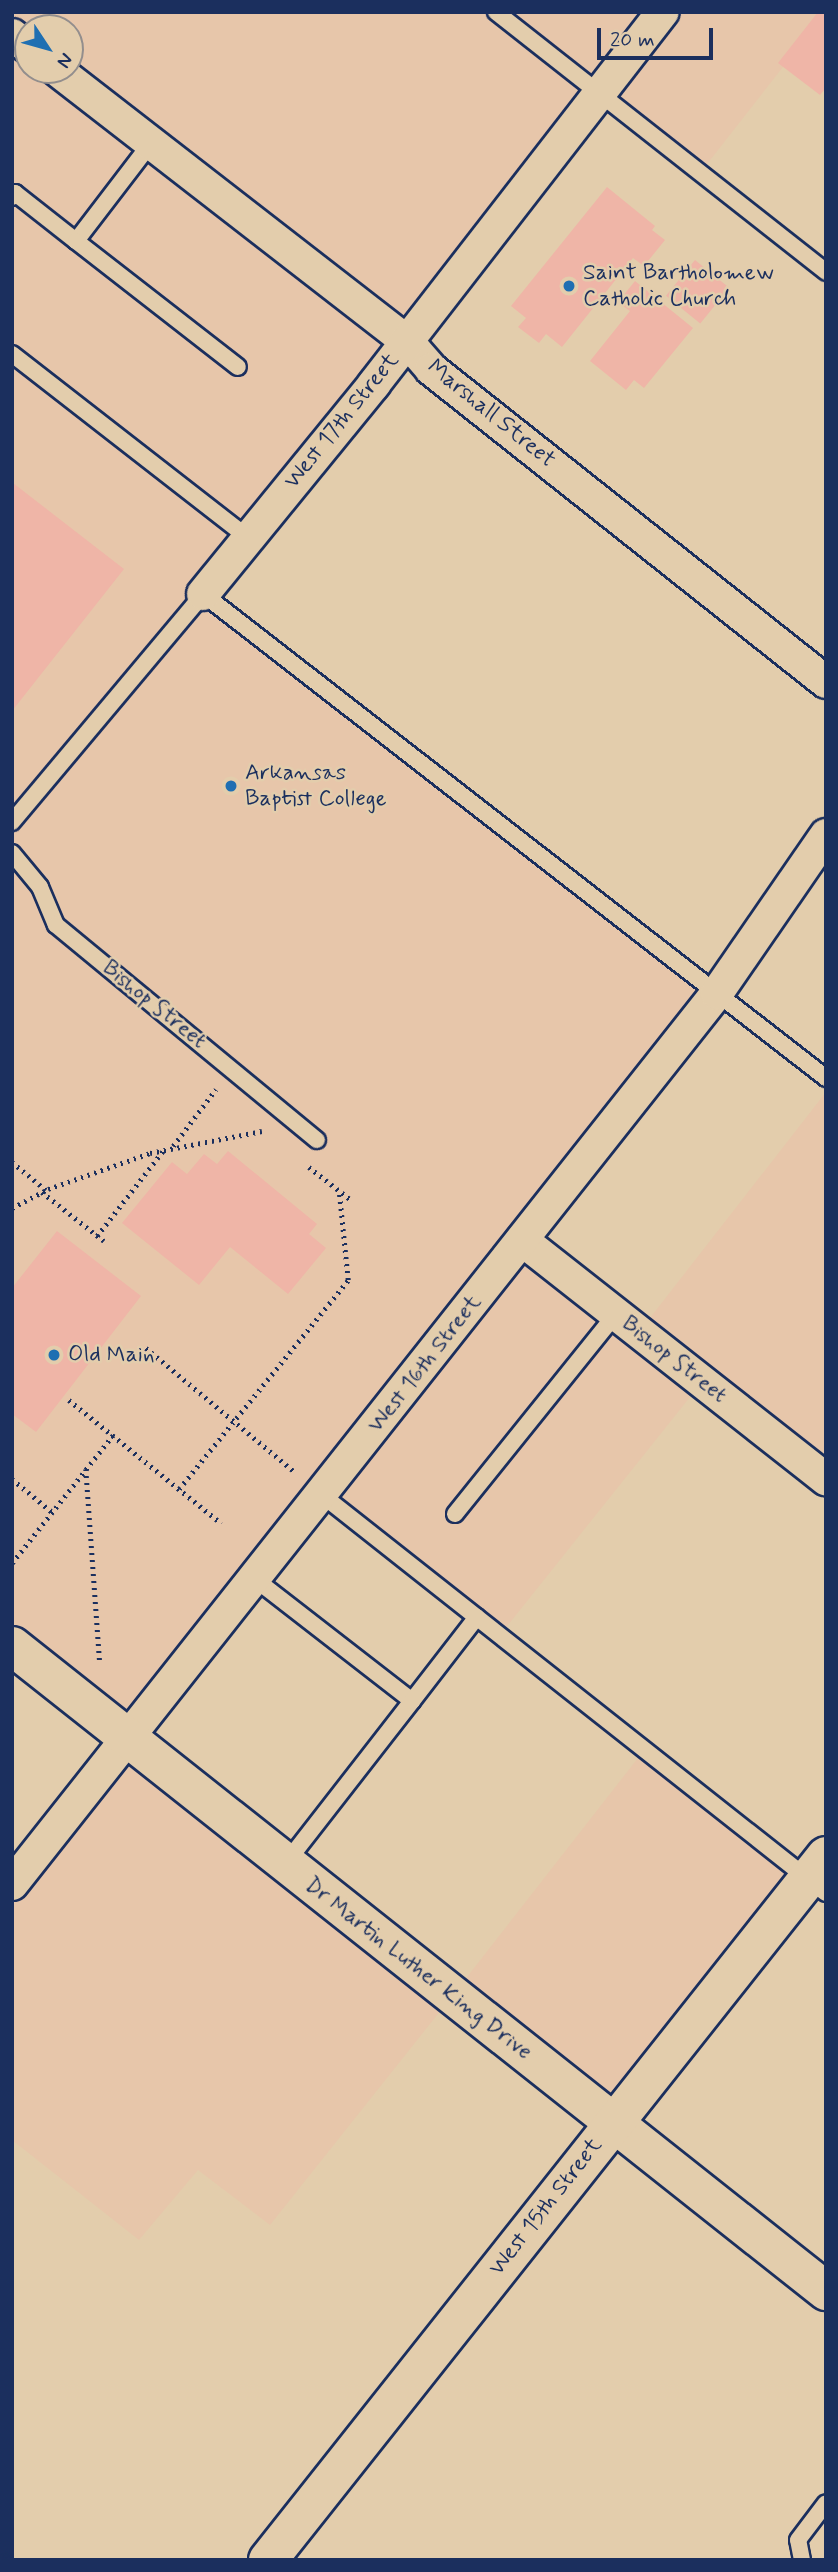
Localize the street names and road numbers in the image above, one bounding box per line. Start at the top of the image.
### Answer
street label: West 17th Street [279,348,405,494]
street label: Marshall Street [422,354,560,474]
street label: Bishop Street [95,953,213,1057]
street label: West 16th Street [362,1289,488,1439]
street label: Bishop Street [614,1309,734,1411]
street label: Dr Martin Luther King Drive [300,1872,536,2066]
street label: West 15th Street [484,2133,608,2281]

